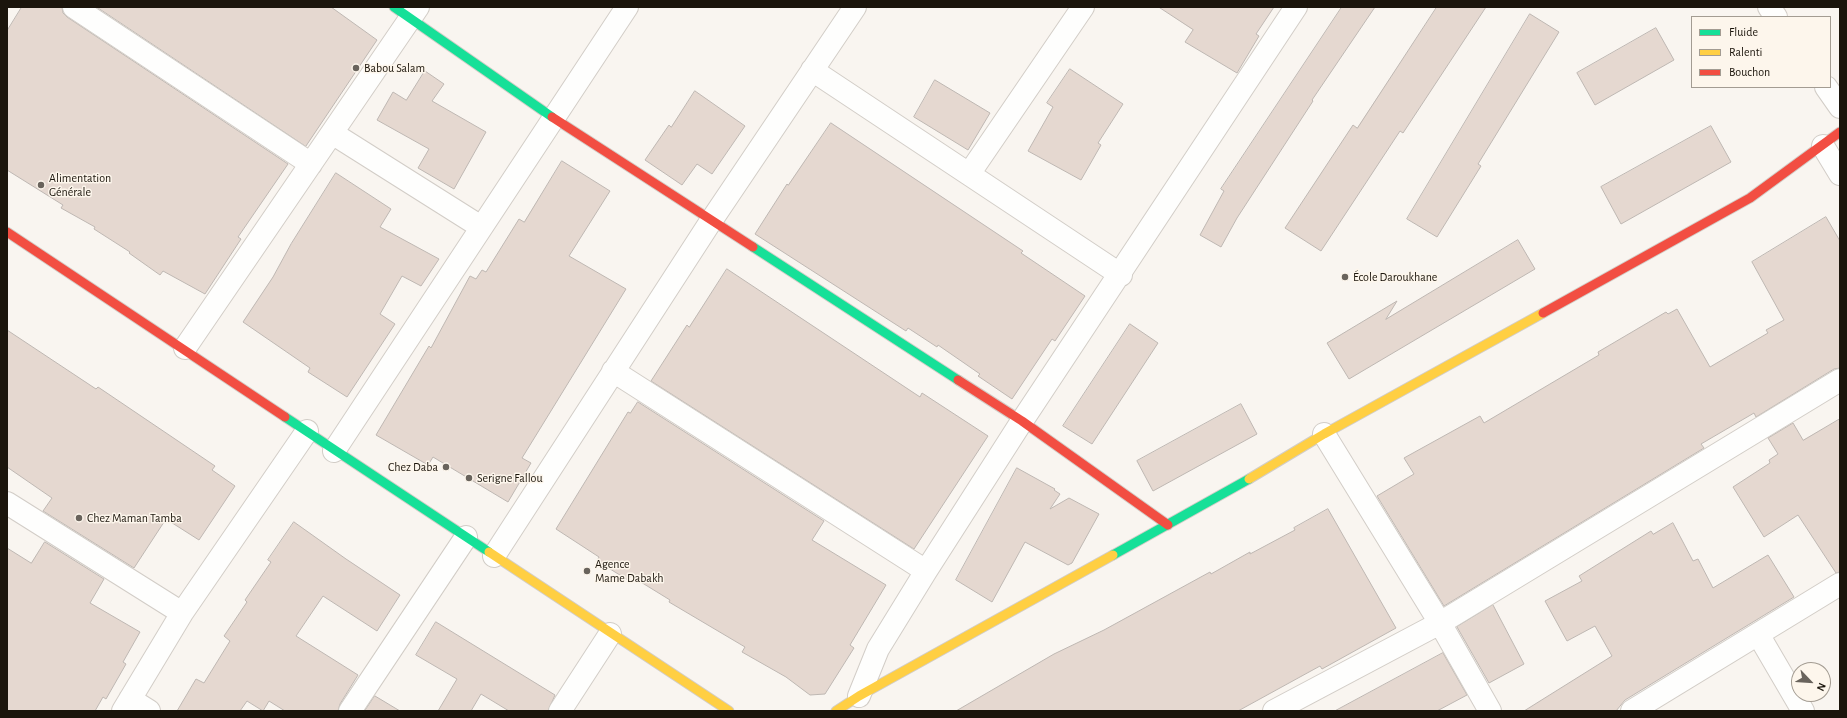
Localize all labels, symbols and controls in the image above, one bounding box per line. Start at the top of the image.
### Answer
legend [1691,16,1831,88]
text: Fluide [1729,26,1758,38]
text: Ralenti [1729,46,1762,58]
place label: Babou Salam [364,61,425,75]
marker: Babou Salam [351,63,361,73]
text: Bouchon [1729,66,1770,78]
place label: Alimentation Générale [49,171,111,199]
marker: Alimentation Générale [36,180,46,190]
place label: École Daroukhane [1353,270,1437,284]
marker: École Daroukhane [1340,272,1350,282]
place label: Chez Daba [388,460,438,474]
marker: Chez Daba [441,462,451,472]
place label: Serigne Fallou [477,471,543,485]
marker: Serigne Fallou [464,473,474,483]
place label: Chez Maman Tamba [87,511,182,525]
marker: Chez Maman Tamba [74,513,84,523]
place label: Agence Mame Dabakh [595,557,664,585]
marker: Agence Mame Dabakh [582,566,592,576]
north arrow [1791,662,1831,702]
text: N [1815,681,1828,693]

